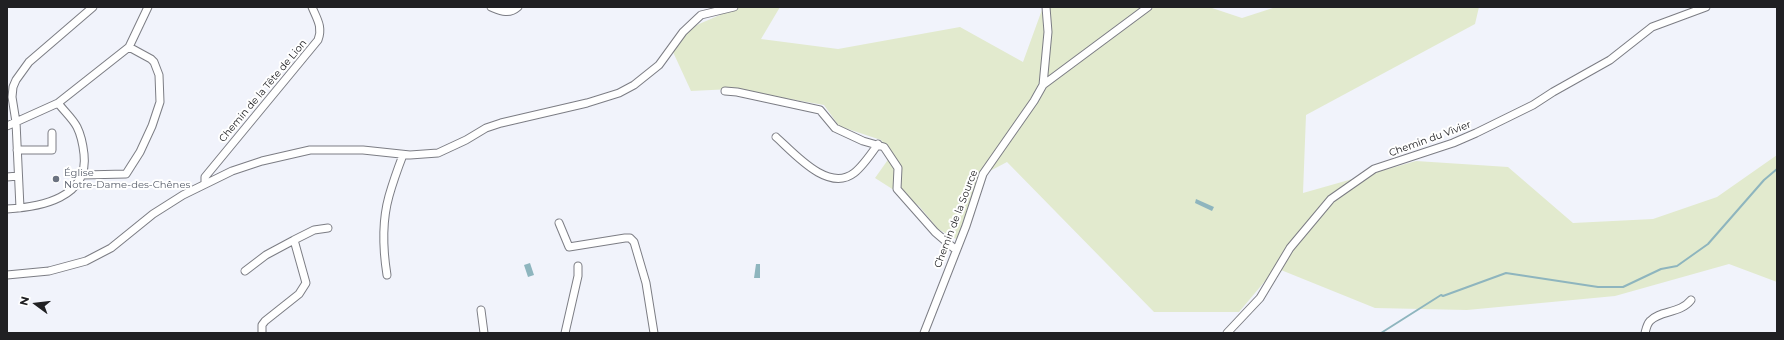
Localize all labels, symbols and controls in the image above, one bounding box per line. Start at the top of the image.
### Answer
street label: Chemin de la Tête de Lion [217,37,309,145]
street label: Chemin du Vivier [1387,119,1473,159]
place label: Église Notre-Dame-des-Chênes [64,167,190,190]
street label: Chemin de la Source [932,168,980,270]
marker: Église Notre-Dame-des-Chênes [51,174,61,184]
north arrow [16,284,56,324]
text: N [16,295,32,307]

